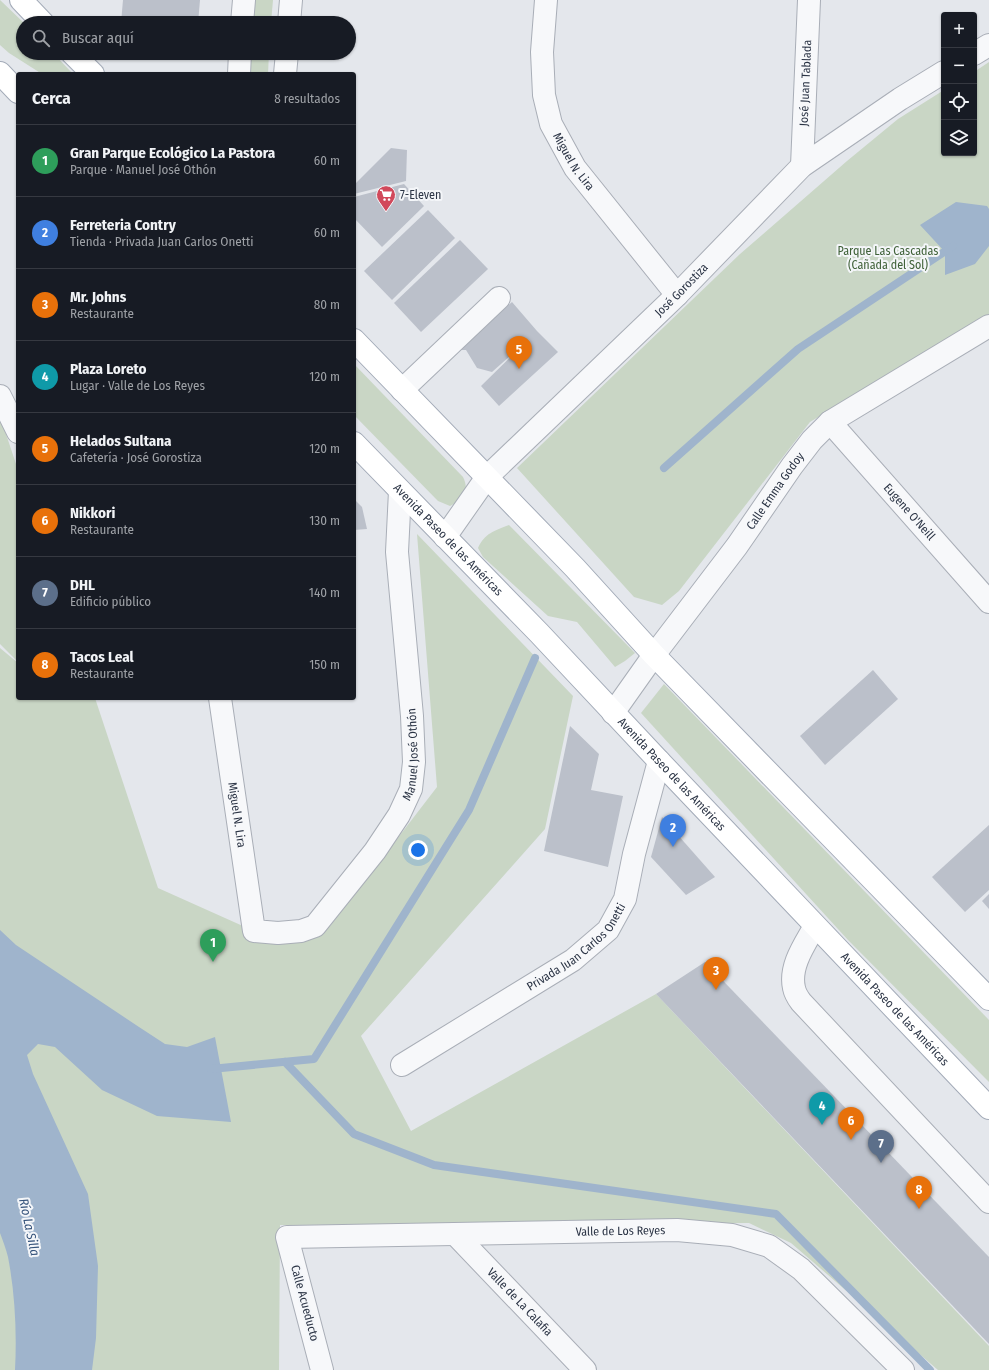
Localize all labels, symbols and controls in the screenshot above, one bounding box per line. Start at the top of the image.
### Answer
map controls [941,12,977,156]
button: + [941,12,977,48]
search box [16,16,356,60]
icon: search [30,27,52,49]
text: Buscar aquí [62,29,134,47]
street label: José Juan Tablada [797,39,814,127]
button: − [941,48,977,84]
button: locate [941,84,977,120]
text: Cerca [32,88,71,109]
text: 8 resultados [274,91,340,106]
button: layers [941,120,977,156]
street label: Miguel N. Lira [550,130,597,193]
text: Gran Parque Ecológico La Pastora [70,144,275,162]
text: 1 [42,153,48,168]
text: 60 m [314,153,340,168]
text: Parque · Manuel José Othón [70,162,216,177]
supermarket icon: 7-Eleven [375,184,397,212]
place label: 7-Eleven [400,188,441,202]
text: Ferreteria Contry [70,216,176,234]
text: 2 [42,225,48,240]
text: 60 m [314,225,340,240]
text: Tienda · Privada Juan Carlos Onetti [70,234,254,249]
park label: Parque Las Cascadas (Cañada del Sol) [838,244,938,272]
street label: José Gorostiza [652,260,711,319]
text: Mr. Johns [70,288,126,306]
text: 3 [42,297,48,312]
text: 80 m [314,297,340,312]
text: Restaurante [70,306,134,321]
pin: 5 [506,336,532,369]
text: Plaza Loreto [70,360,147,378]
text: 4 [42,369,48,384]
text: 120 m [309,369,340,384]
text: Lugar · Valle de Los Reyes [70,378,205,393]
text: Helados Sultana [70,432,172,450]
text: 5 [42,441,48,456]
text: 120 m [309,441,340,456]
street label: Calle Emma Godoy [743,449,807,532]
text: Cafetería · José Gorostiza [70,450,202,465]
street label: Avenida Paseo de las Américas [391,481,506,599]
street label: Eugene O'Neill [881,481,938,543]
text: Nikkori [70,504,115,522]
text: 6 [42,513,48,528]
text: 130 m [309,513,340,528]
text: Restaurante [70,522,134,537]
text: DHL [70,576,95,594]
text: 7 [42,585,48,600]
text: 140 m [309,585,340,600]
text: Edificio público [70,594,151,609]
text: Tacos Leal [70,648,134,666]
text: 8 [42,657,48,672]
text: 150 m [309,657,340,672]
text: Restaurante [70,666,134,681]
street label: Manuel José Othón [400,708,421,803]
street label: Avenida Paseo de las Américas [615,715,729,834]
street label: Miguel N. Lira [225,781,249,849]
pin: 2 [660,814,686,847]
your location [408,840,428,860]
street label: Privada Juan Carlos Onetti [524,901,628,994]
pin: 1 [200,929,226,962]
street label: Avenida Paseo de las Américas [838,950,952,1068]
pin: 3 [703,957,729,990]
pin: 4 [809,1092,835,1125]
pin: 6 [838,1107,864,1140]
pin: 7 [868,1130,894,1163]
pin: 8 [906,1176,932,1209]
water label: Río La Silla [16,1197,43,1257]
street label: Valle de Los Reyes [575,1223,665,1239]
street label: Calle Acueducto [288,1263,322,1343]
street label: Valle de La Calafia [484,1265,556,1339]

